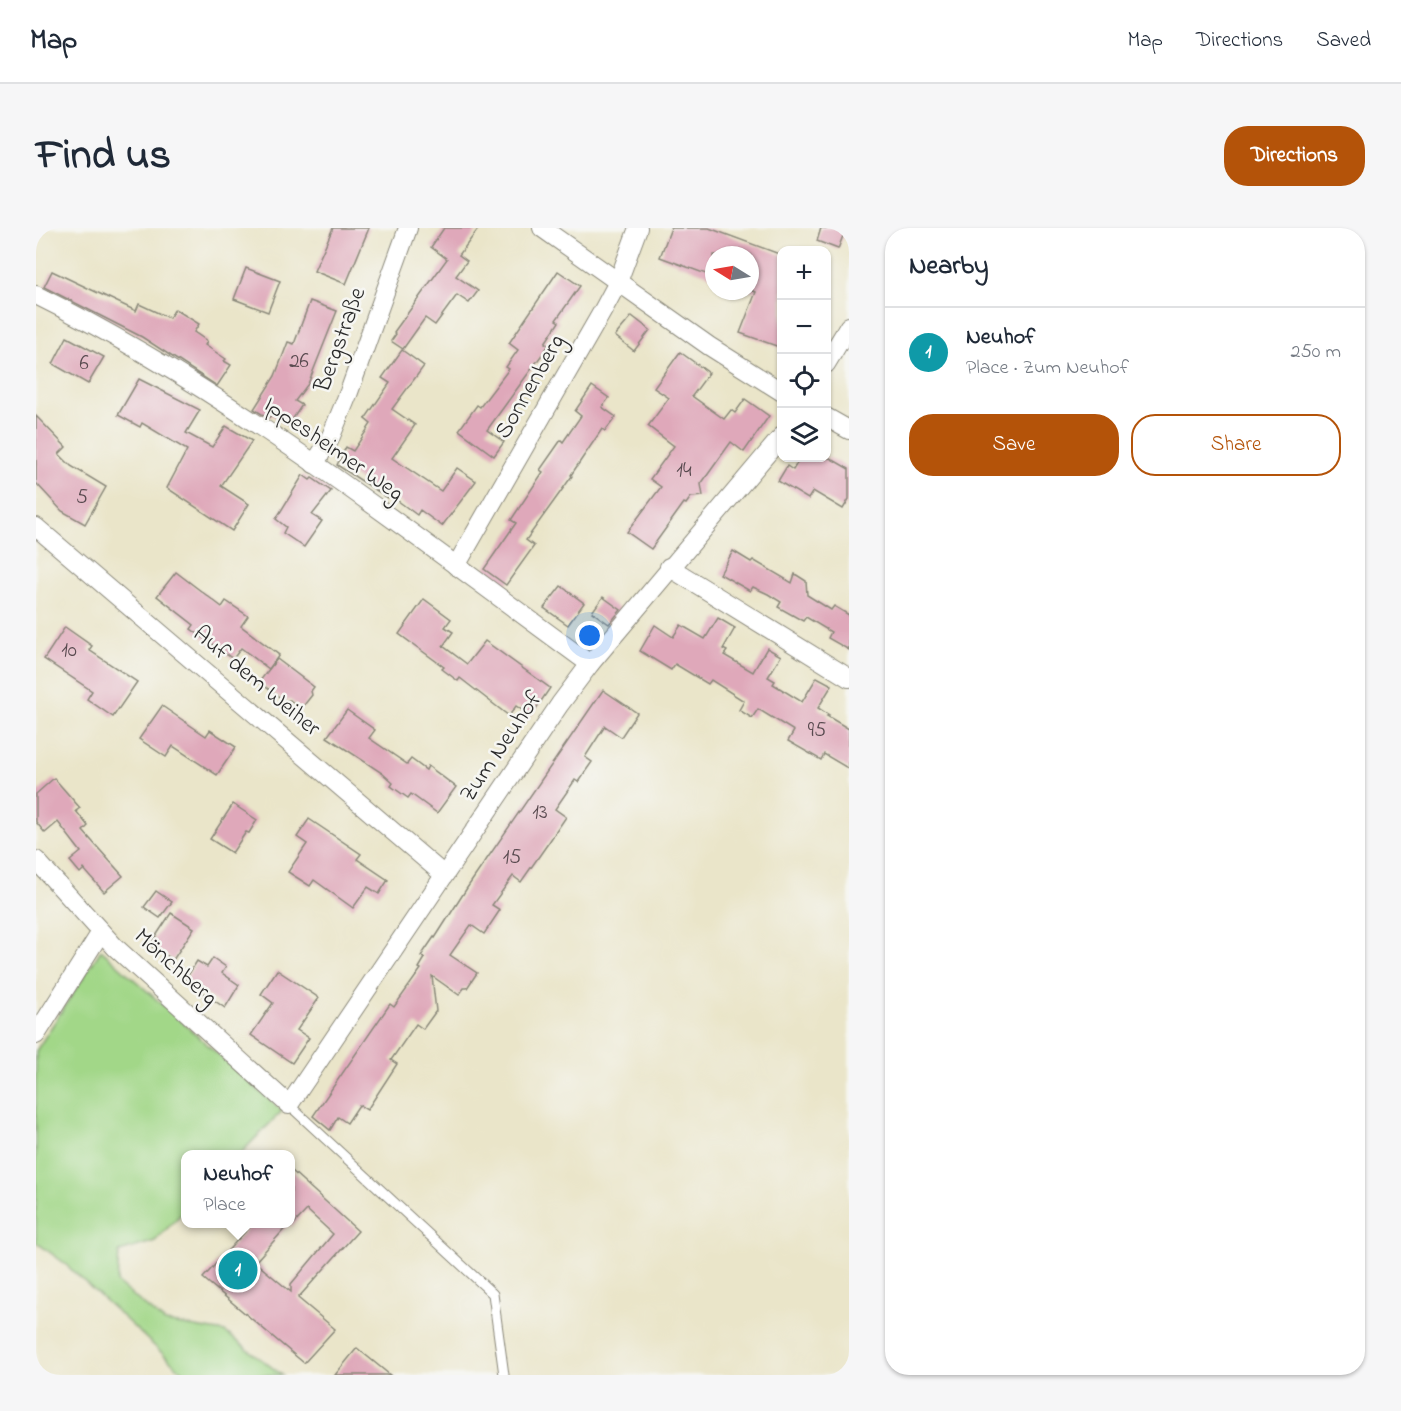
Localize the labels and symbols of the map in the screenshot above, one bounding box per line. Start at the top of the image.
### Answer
north arrow [705,246,759,300]
street label: Bergstraße [306,283,376,398]
street label: Sonnenberg [487,328,575,446]
house number: 26 [289,347,309,377]
house number: 6 [79,349,89,379]
street label: Ippesheimer Weg [256,389,410,511]
house number: 14 [676,456,692,486]
house number: 5 [76,483,88,513]
street label: Auf dem Weiher [184,618,328,746]
your location [575,621,604,650]
house number: 10 [61,636,77,666]
street label: Zum Neuhof [452,684,553,810]
house number: 95 [808,716,826,746]
house number: 13 [532,798,548,828]
house number: 15 [503,843,521,873]
street label: Mönchberg [125,921,225,1015]
pin: 1 [218,1248,258,1292]

